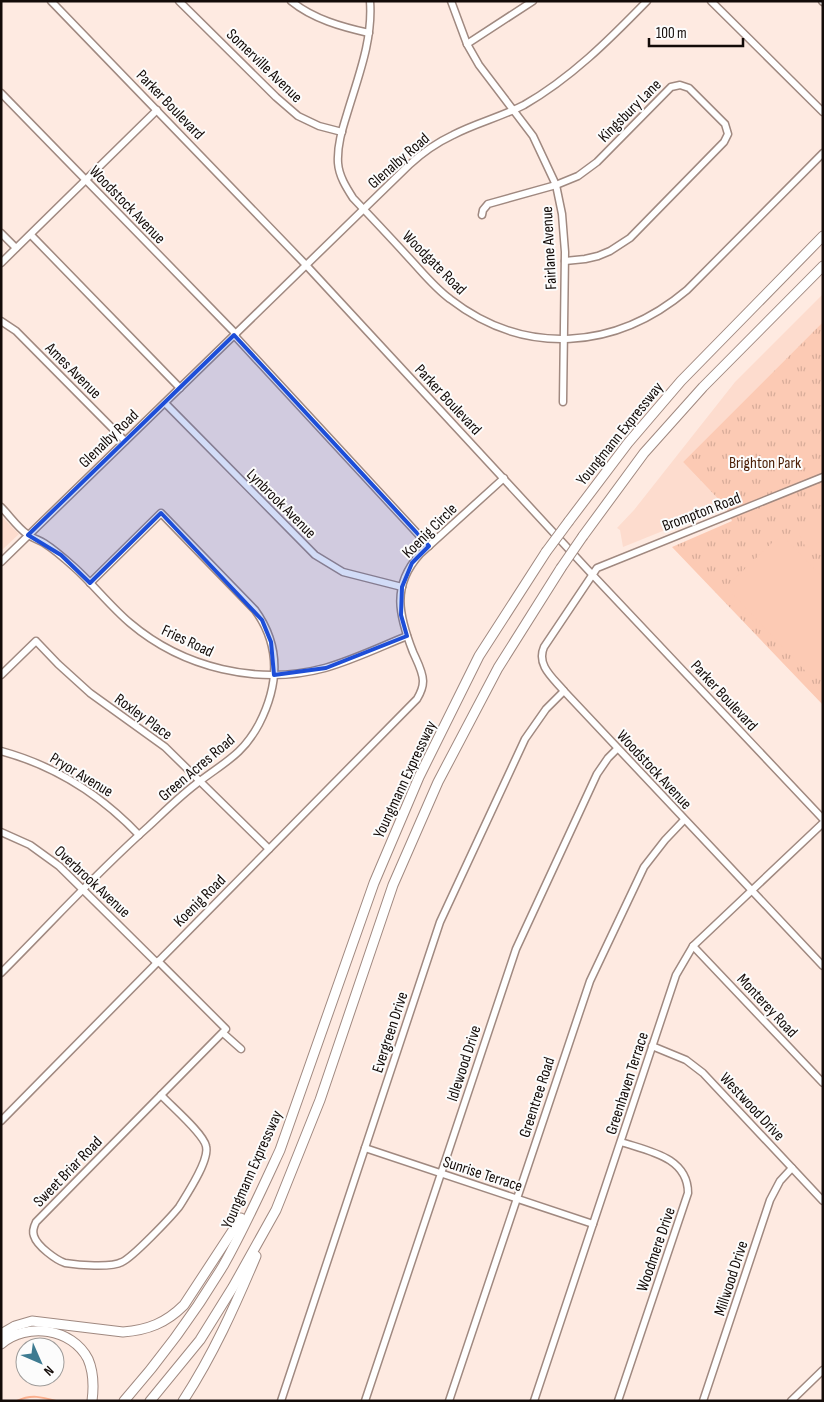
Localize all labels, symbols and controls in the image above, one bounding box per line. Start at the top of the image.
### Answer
scale bar [649,15,743,47]
text: 100 m [656,24,687,43]
street label: Somerville Avenue [222,25,306,107]
street label: Parker Boulevard [132,66,208,144]
street label: Kingsbury Lane [595,76,666,147]
street label: Glenalby Road [364,129,434,193]
street label: Woodstock Avenue [85,162,169,248]
street label: Fairlane Avenue [538,206,561,290]
street label: Woodgate Road [398,227,470,299]
street label: Ames Avenue [40,338,105,403]
street label: Parker Boulevard [410,361,485,439]
street label: Youngmann Expressway [573,378,668,489]
street label: Glenalby Road [75,406,143,472]
park label: Brighton Park [729,454,801,473]
street label: Lynbrook Avenue [242,465,320,543]
street label: Brompton Road [660,489,743,536]
street label: Koenig Circle [399,500,461,562]
street label: Fries Road [158,621,216,662]
street label: Parker Boulevard [686,657,761,735]
street label: Roxley Place [111,690,176,744]
street label: Youngmann Expressway [370,718,441,841]
street label: Woodstock Avenue [612,726,695,814]
street label: Green Acres Road [155,731,239,806]
street label: Pryor Avenue [46,749,116,802]
street label: Overbrook Avenue [50,842,134,922]
street label: Koenig Road [170,871,230,931]
street label: Monterey Road [733,970,801,1042]
street label: Evergreen Drive [368,990,412,1075]
street label: Idlewood Drive [443,1023,486,1104]
street label: Greenhaven Terrace [602,1030,653,1137]
street label: Greentree Road [515,1055,559,1140]
street label: Westwood Drive [715,1069,788,1145]
street label: Youngmann Expressway [218,1108,287,1232]
street label: Sweet Briar Road [30,1133,106,1211]
street label: Sunrise Terrace [440,1153,525,1196]
street label: Woodmere Drive [633,1205,680,1294]
street label: Millwood Drive [710,1239,752,1318]
north arrow [15,1337,65,1387]
text: N [40,1362,57,1379]

